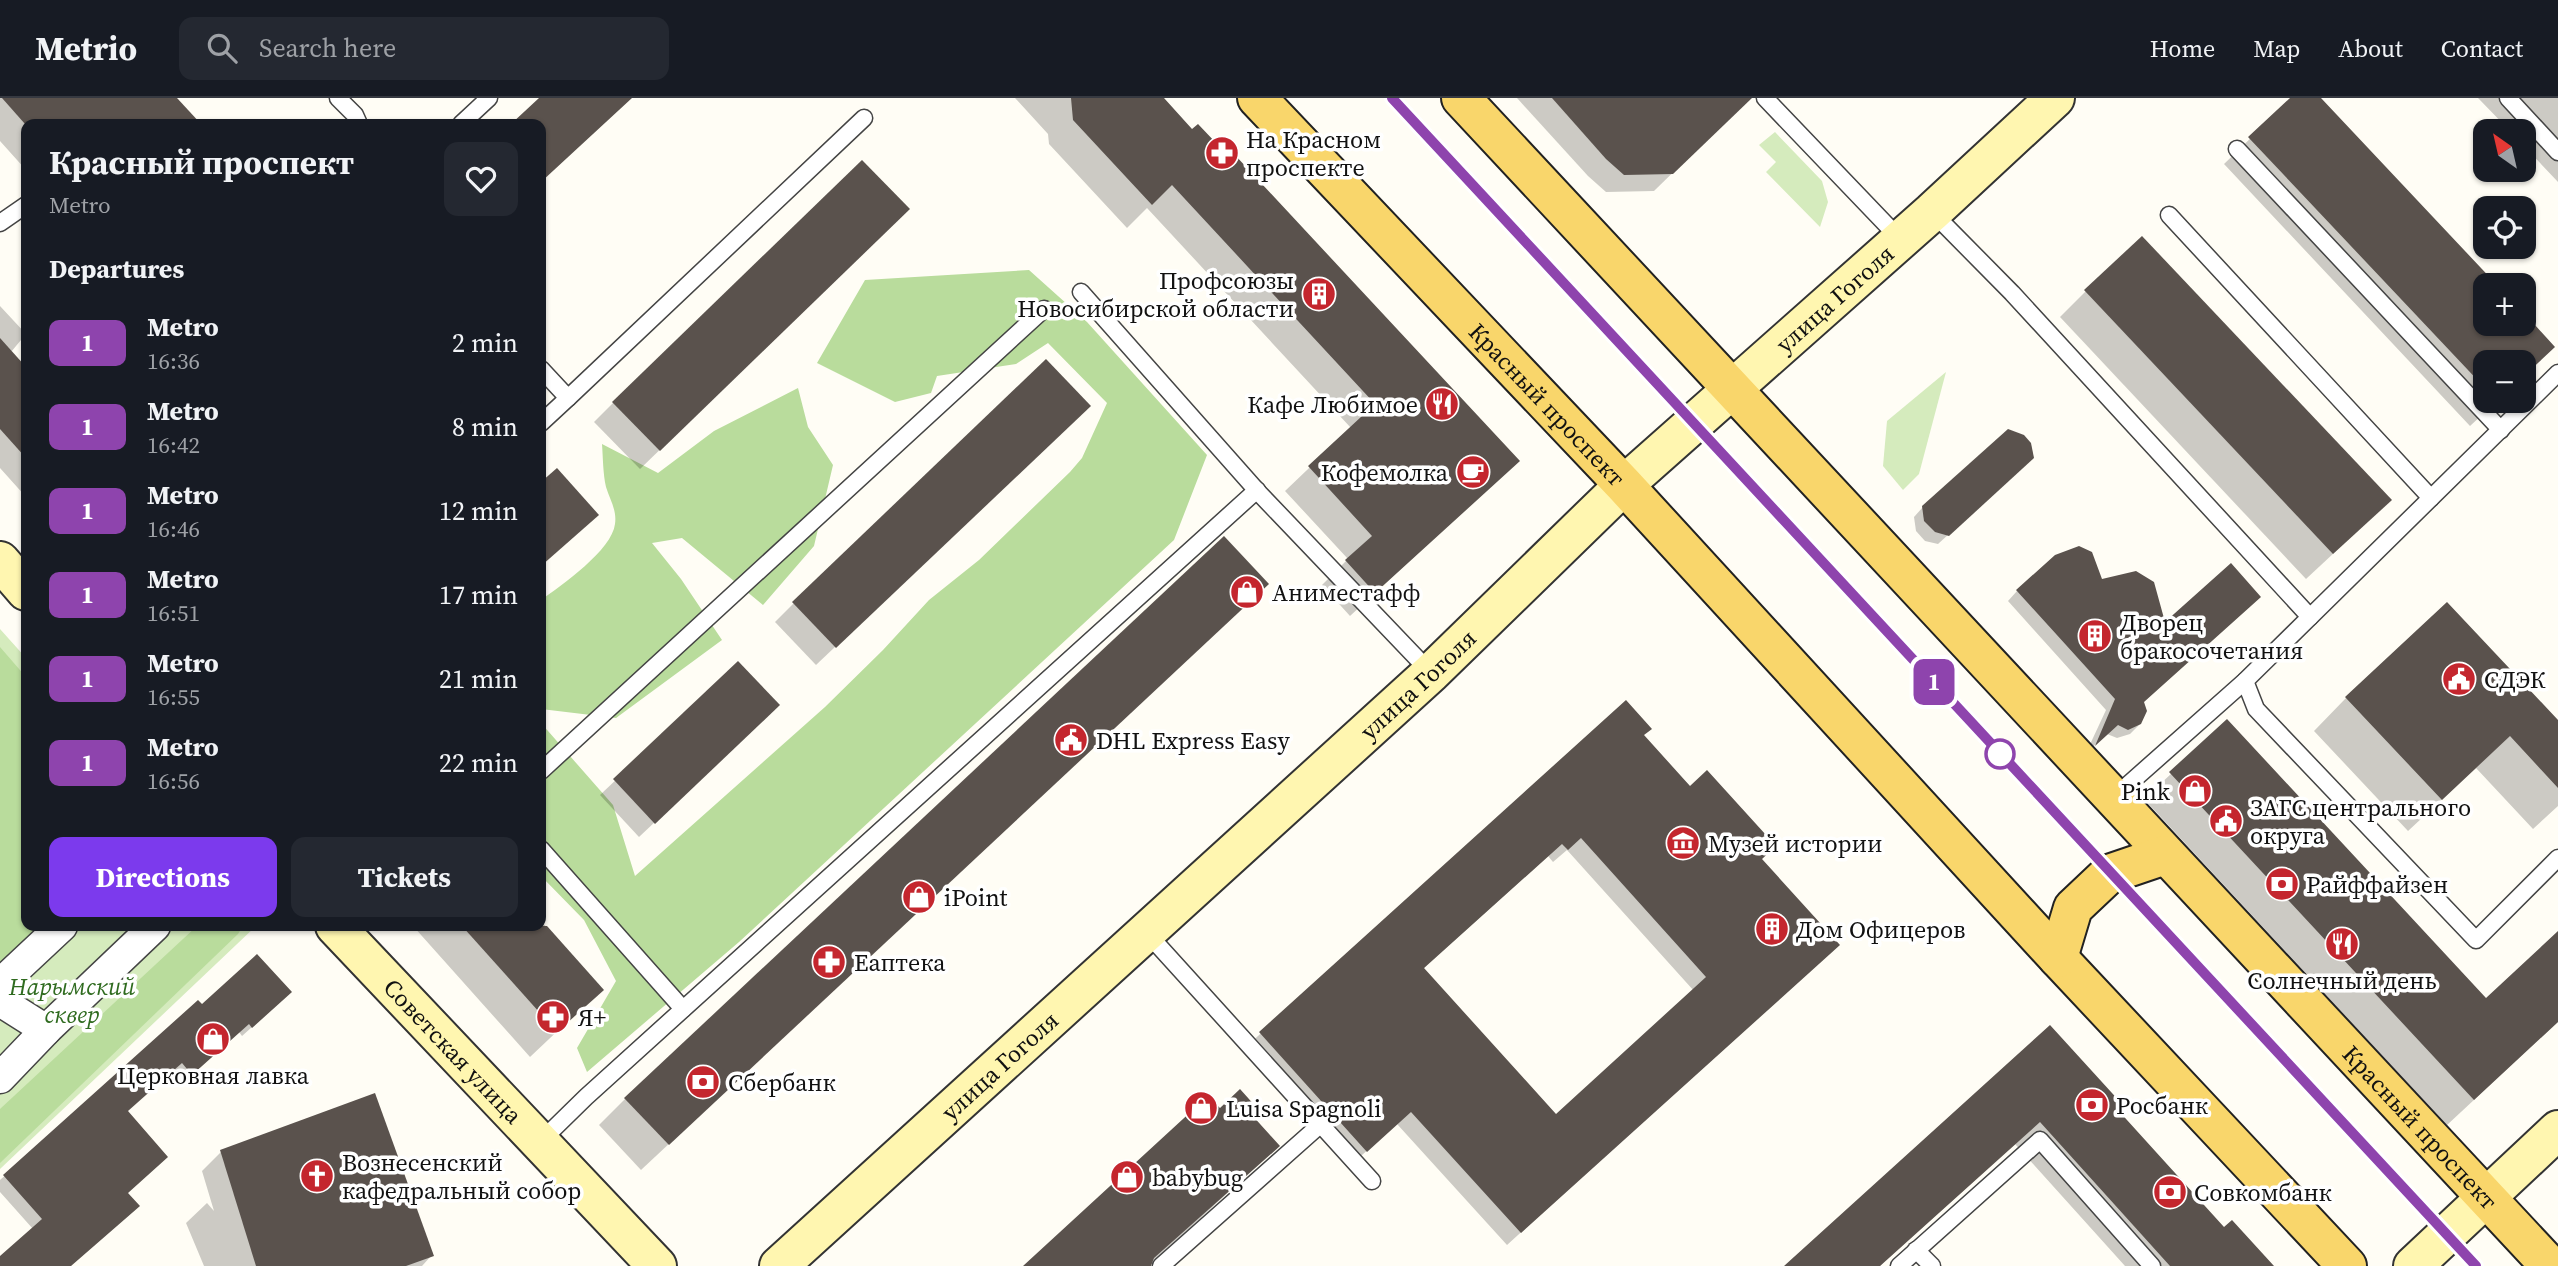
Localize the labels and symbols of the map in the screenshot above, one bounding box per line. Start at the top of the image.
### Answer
north arrow [2473,119,2536,182]
place label: На Красном проспекте [1246,123,1381,184]
pharmacy icon: На Красном проспекте [1203,134,1241,172]
street label: улица Гоголя [1768,237,1901,360]
place label: Профсоюзы Новосибирской области [1017,264,1294,325]
building icon: Профсоюзы Новосибирской области [1300,275,1338,313]
street label: Красный проспект [1462,315,1633,493]
restaurant icon: Кафе Любимое [1423,385,1461,423]
place label: Кафе Любимое [1247,388,1418,421]
cafe icon: Кофемолка [1454,453,1492,491]
place label: Кофемолка [1321,456,1449,489]
shop icon: Аниместафф [1228,573,1266,611]
place label: Аниместафф [1272,576,1420,609]
place label: Дворец бракосочетания [2120,606,2303,667]
building icon: Дворец бракосочетания [2076,617,2114,655]
street label: улица Гоголя [1352,622,1483,747]
line badge: 1 [1911,659,1957,705]
public building icon: СДЭК [2440,660,2478,698]
place label: СДЭК [2484,663,2546,696]
public building icon: DHL Express Easy [1052,721,1090,759]
place label: DHL Express Easy [1096,724,1290,757]
unlabelled marker [1985,739,2015,769]
shop icon: Pink [2176,772,2214,810]
place label: Pink [2121,775,2171,808]
place label: ЗАГС центрального округа [2250,791,2471,852]
public building icon: ЗАГС центрального округа [2207,802,2245,840]
museum icon: Музей истории [1664,824,1702,862]
place label: Музей истории [1708,827,1882,860]
bank icon: Райффайзен [2263,865,2301,903]
place label: Райффайзен [2306,868,2448,901]
shop icon: iPoint [900,878,938,916]
place label: iPoint [944,881,1008,914]
building icon: Дом Офицеров [1753,910,1791,948]
place label: Дом Офицеров [1796,913,1966,946]
restaurant icon: Солнечный день [2323,925,2361,963]
pharmacy icon: Еаптека [810,943,848,981]
place label: Еаптека [854,946,946,979]
place label: Солнечный день [2247,964,2437,997]
park label: Нарымский сквер [8,970,135,1031]
street label: Советская улица [376,971,531,1131]
pharmacy icon: Я+ [534,998,572,1036]
place label: Я+ [578,1001,606,1034]
street label: улица Гоголя [934,1003,1065,1128]
shop icon: Церковная лавка [194,1020,232,1058]
street label: Красный проспект [2336,1038,2506,1217]
place label: Церковная лавка [117,1059,310,1092]
bank icon: Сбербанк [684,1063,722,1101]
place label: Сбербанк [728,1066,836,1099]
bank icon: Росбанк [2073,1086,2111,1124]
shop icon: Luisa Spagnoli [1182,1089,1220,1127]
place label: Росбанк [2116,1089,2208,1122]
place label: Luisa Spagnoli [1226,1092,1381,1125]
place label: Вознесенский кафедральный собор [342,1146,581,1207]
church icon: Вознесенский кафедральный собор [298,1157,336,1195]
shop icon: babybug [1108,1158,1146,1196]
place label: babybug [1152,1161,1243,1194]
bank icon: Совкомбанк [2151,1173,2189,1211]
place label: Совкомбанк [2194,1176,2332,1209]

